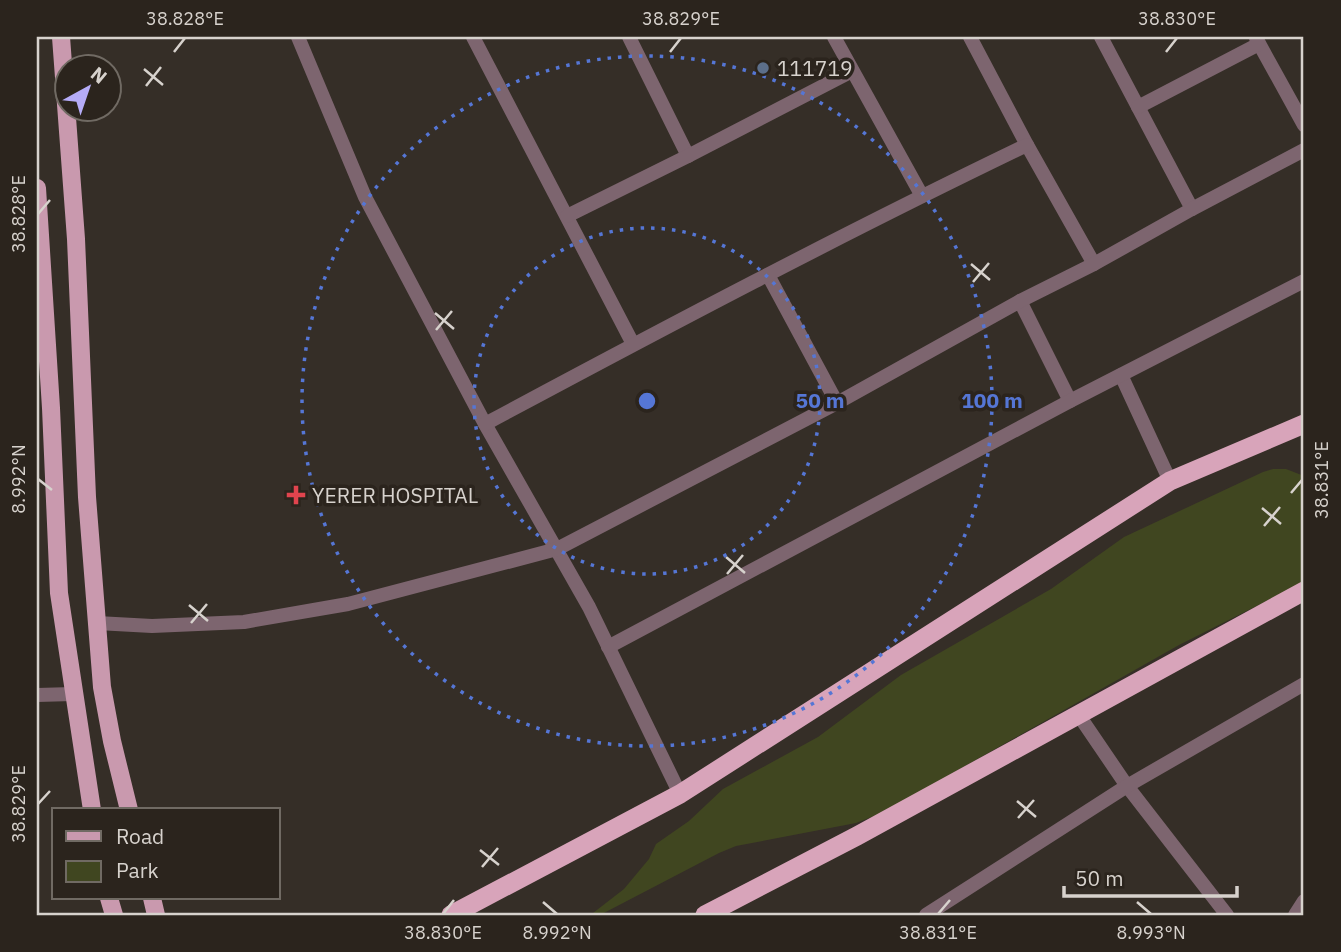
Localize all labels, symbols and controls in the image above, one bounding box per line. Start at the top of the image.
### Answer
text: 38.828°E [146,7,224,30]
text: 38.829°E [642,7,720,30]
text: 38.830°E [1138,7,1216,30]
north arrow [52,52,122,122]
place label: 111719 [777,54,853,82]
marker: 111719 [755,60,771,76]
text: N [86,61,112,89]
text: 38.828°E [7,175,30,253]
text: 50 m [796,386,844,414]
text: 100 m [961,386,1023,414]
centre of rings [635,389,659,413]
text: 38.831°E [1310,441,1333,519]
text: 8.992°N [7,444,30,514]
place label: YERER HOSPITAL [312,481,478,509]
marker: YERER HOSPITAL [286,485,306,505]
text: 38.829°E [7,765,30,843]
legend [52,808,280,900]
text: Road [116,822,164,850]
scale bar [1064,854,1238,898]
text: Park [116,856,159,884]
text: 50 m [1075,864,1124,892]
text: 38.830°E [404,921,482,944]
text: 8.992°N [522,921,592,944]
text: 38.831°E [899,921,977,944]
text: 8.993°N [1116,921,1186,944]

